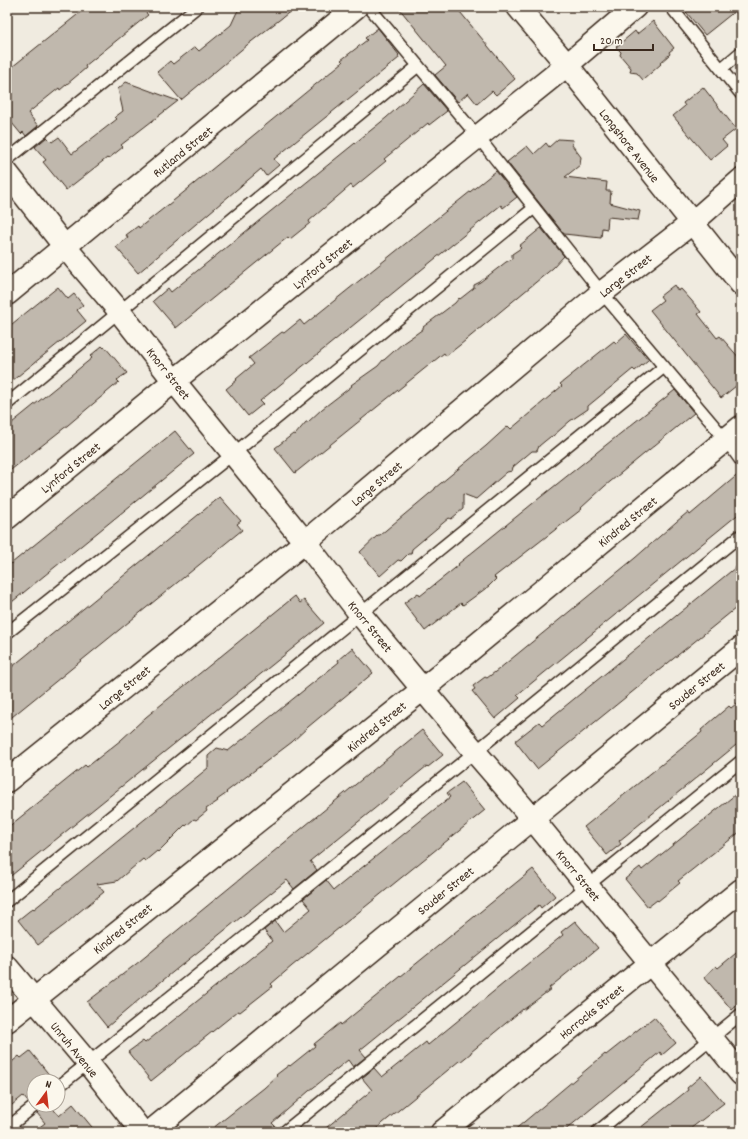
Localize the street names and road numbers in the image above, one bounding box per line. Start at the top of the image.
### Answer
street label: Longshore Avenue [593,106,663,188]
street label: Rutland Street [149,123,218,183]
street label: Lynford Street [289,235,358,295]
street label: Large Street [596,250,657,304]
street label: Knorr Street [140,344,194,405]
street label: Lynford Street [37,439,106,499]
street label: Large Street [348,458,408,512]
street label: Kindred Street [595,493,663,553]
street label: Knorr Street [342,597,396,658]
street label: Souder Street [665,658,730,716]
street label: Large Street [95,662,156,716]
street label: Kindred Street [344,698,412,758]
street label: Knorr Street [550,846,604,907]
street label: Souder Street [414,863,479,921]
street label: Kindred Street [90,900,158,960]
street label: Horrocks Street [556,981,629,1045]
street label: Unruh Avenue [45,1018,102,1083]

